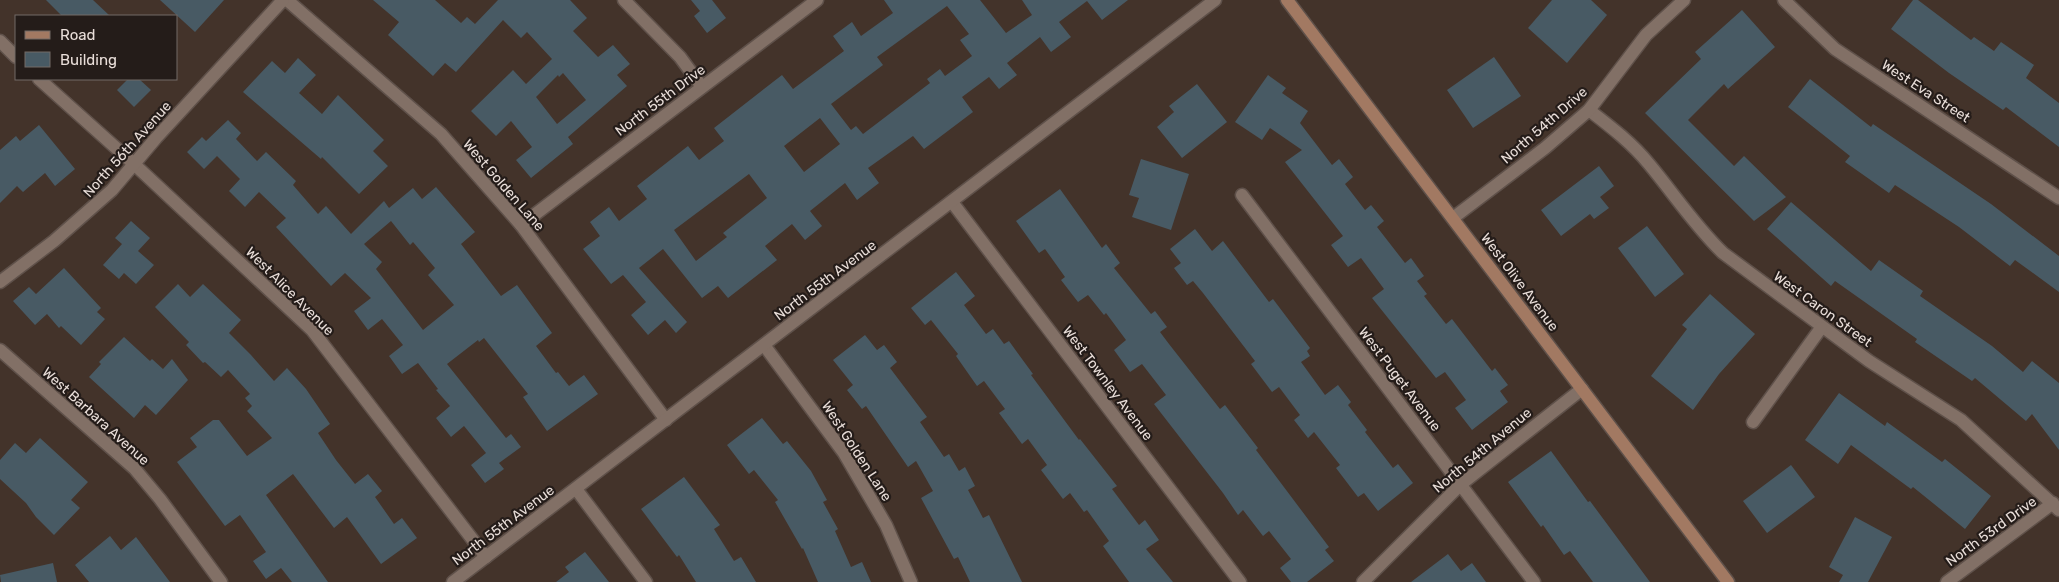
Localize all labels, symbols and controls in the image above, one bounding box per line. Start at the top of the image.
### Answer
legend [15,15,178,80]
text: Road [60,26,96,44]
text: Building [60,51,117,69]
street label: West Eva Street [1878,56,1974,127]
street label: North 55th Drive [612,61,709,140]
street label: North 54th Drive [1498,83,1591,167]
street label: North 56th Avenue [80,98,175,201]
street label: West Golden Lane [459,136,548,235]
street label: West Olive Avenue [1477,230,1562,335]
street label: North 55th Avenue [771,236,880,324]
street label: West Alice Avenue [242,244,338,339]
street label: West Caron Street [1770,268,1876,351]
street label: West Townley Avenue [1059,323,1156,444]
street label: West Puget Avenue [1355,324,1444,435]
street label: West Barbara Avenue [39,364,153,469]
street label: West Golden Lane [818,398,895,505]
street label: North 54th Avenue [1430,404,1535,497]
street label: North 55th Avenue [449,481,558,569]
street label: North 53rd Drive [1943,493,2040,570]

